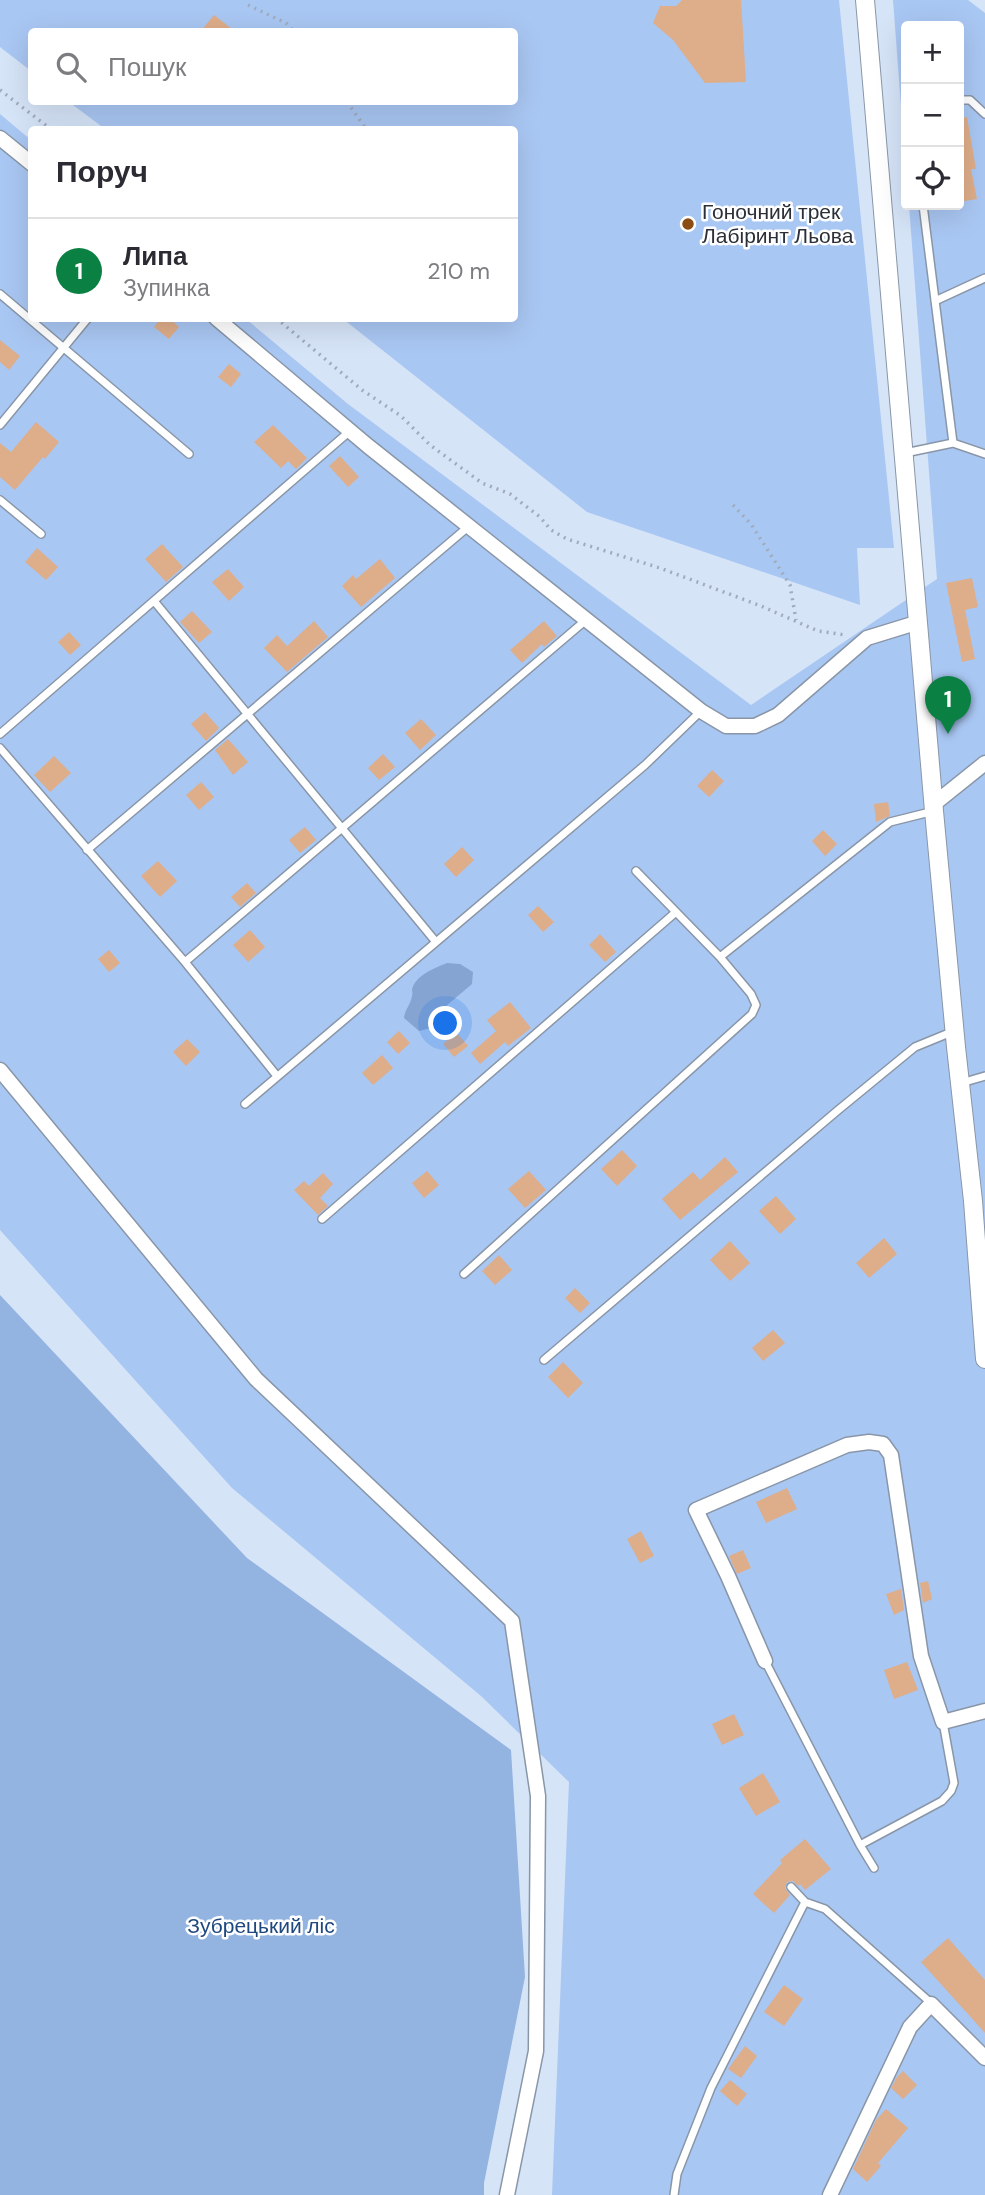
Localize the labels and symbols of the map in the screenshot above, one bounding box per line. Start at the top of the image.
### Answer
place label: Гоночний трек Лабіринт Льова [702,198,854,250]
marker: Гоночний трек Лабіринт Льова [680,216,696,232]
pin: 1 [925,676,971,734]
your location [428,1006,462,1040]
park label: Зубрецький ліс [187,1912,335,1940]

